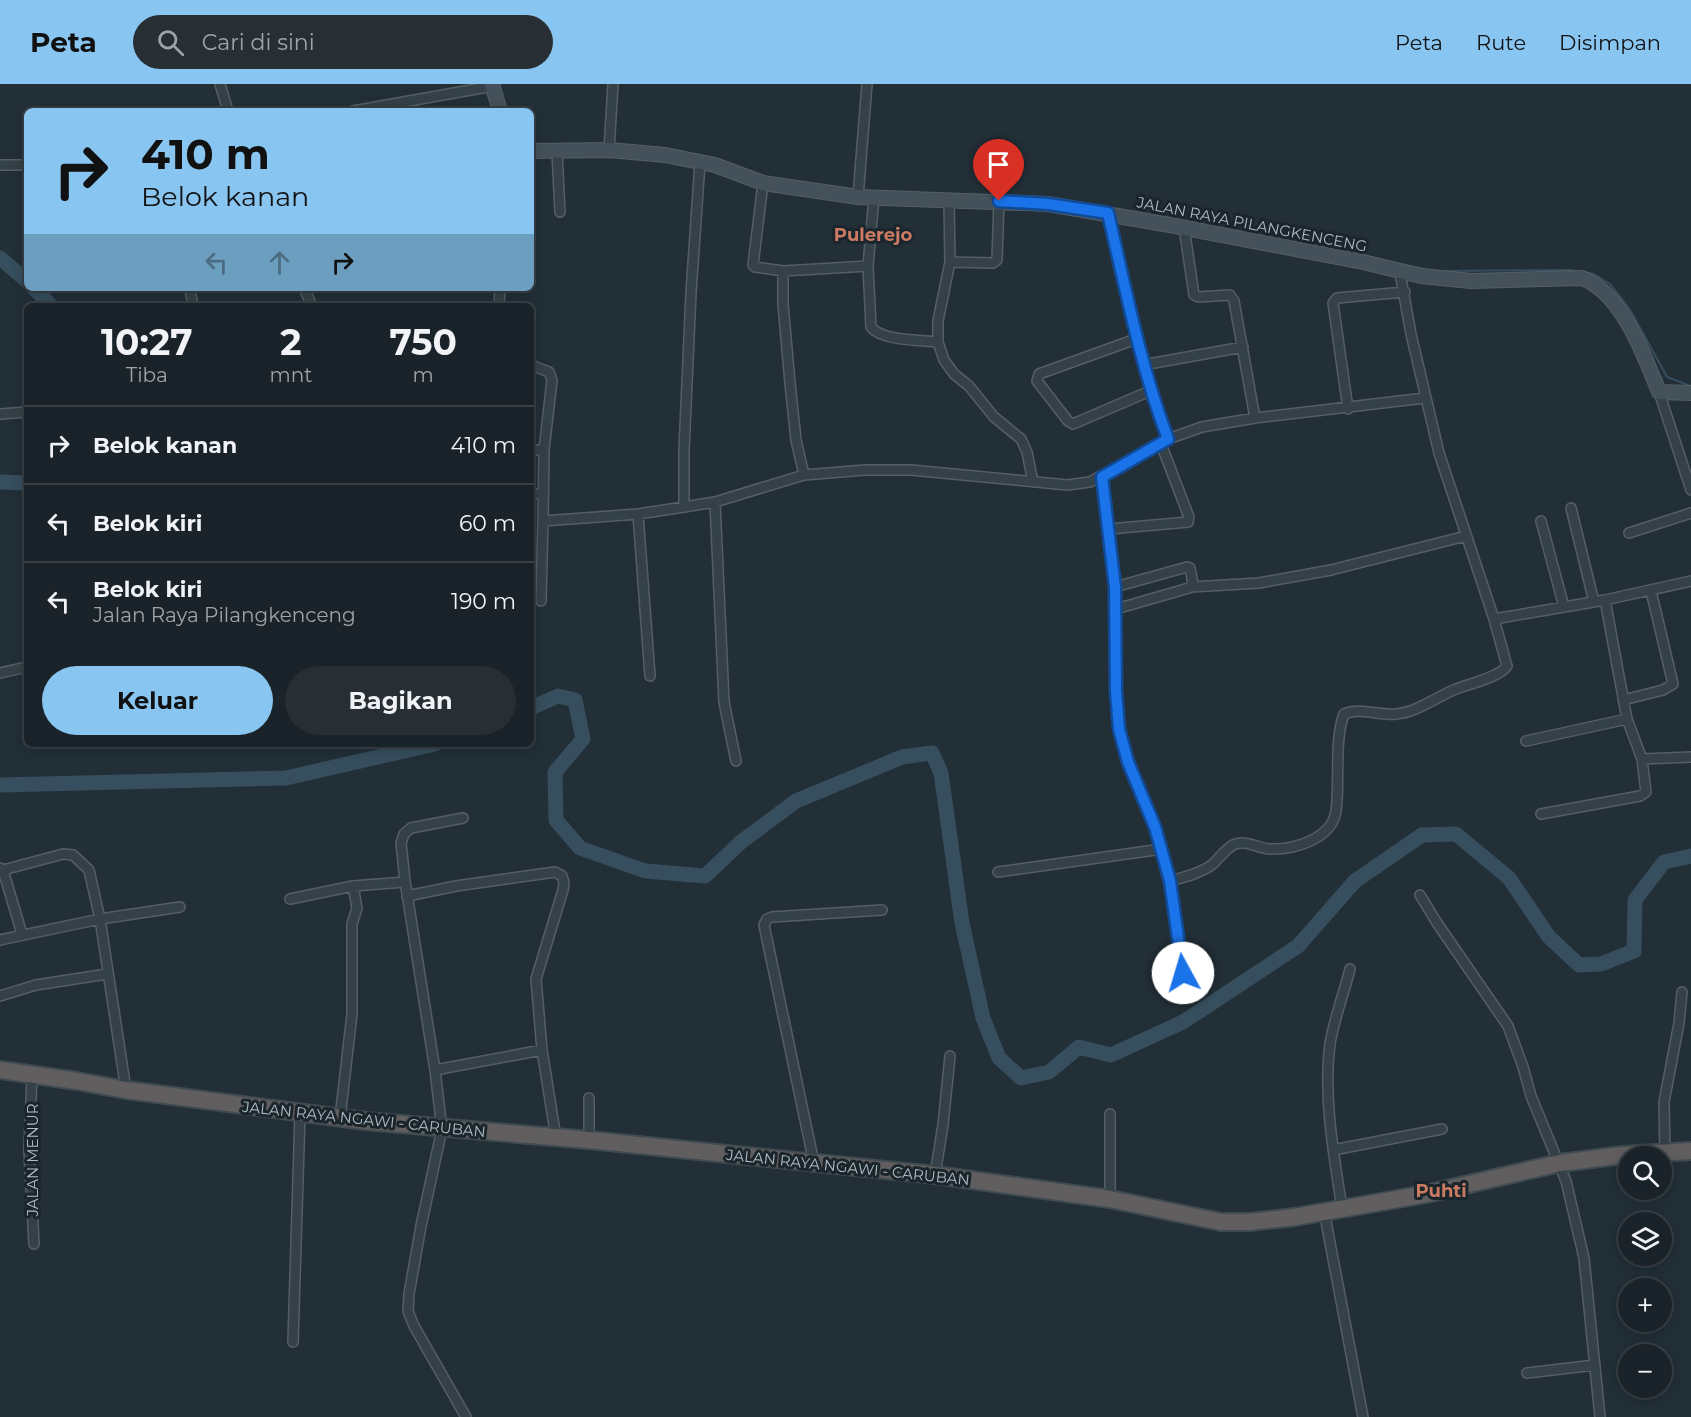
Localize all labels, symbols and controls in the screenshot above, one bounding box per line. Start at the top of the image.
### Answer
search box [133,15,553,69]
text: Peta [30,25,97,59]
icon: search [154,26,187,59]
text: Cari di sini [202,29,315,56]
text: Peta [1395,30,1443,55]
text: Rute [1476,30,1526,55]
text: Disimpan [1559,30,1661,55]
text: 410 m [141,128,270,180]
icon: right [42,132,120,210]
pin [973,139,1024,201]
icon: arrive [982,148,1015,181]
text: Belok kanan [141,180,309,213]
street label: JALAN RAYA PILANGKENCENG [1134,192,1369,256]
district label: Pulerejo [834,224,912,246]
icon: left [200,246,233,279]
icon: ahead [263,246,296,279]
icon: right [326,246,359,279]
text: 10:27 [101,320,193,364]
text: 2 [280,320,302,364]
text: 750 [389,320,457,364]
text: Tiba [126,363,168,387]
text: mnt [270,363,312,387]
text: m [413,363,434,387]
icon: right [42,429,75,462]
text: Belok kanan [93,432,237,459]
text: 410 m [450,432,516,459]
icon: left [42,507,75,540]
text: Belok kiri [93,510,202,537]
text: 60 m [459,510,516,537]
text: Belok kiri [93,576,202,603]
icon: left [42,585,75,618]
text: 190 m [451,588,516,615]
text: Jalan Raya Pilangkenceng [93,603,356,627]
button: Keluar [42,666,273,735]
button: Bagikan [285,666,516,735]
position arrow [1151,941,1215,1005]
street label: JALAN RAYA NGAWI - CARUBAN [240,1097,487,1141]
street label: JALAN MENUR [23,1103,42,1218]
street label: JALAN RAYA NGAWI - CARUBAN [724,1145,971,1189]
map controls [1618,1146,1672,1398]
button: search [1618,1146,1672,1200]
district label: Puhti [1415,1180,1467,1202]
button: layers [1618,1212,1672,1266]
button: + [1618,1278,1672,1332]
button: − [1618,1344,1672,1398]

